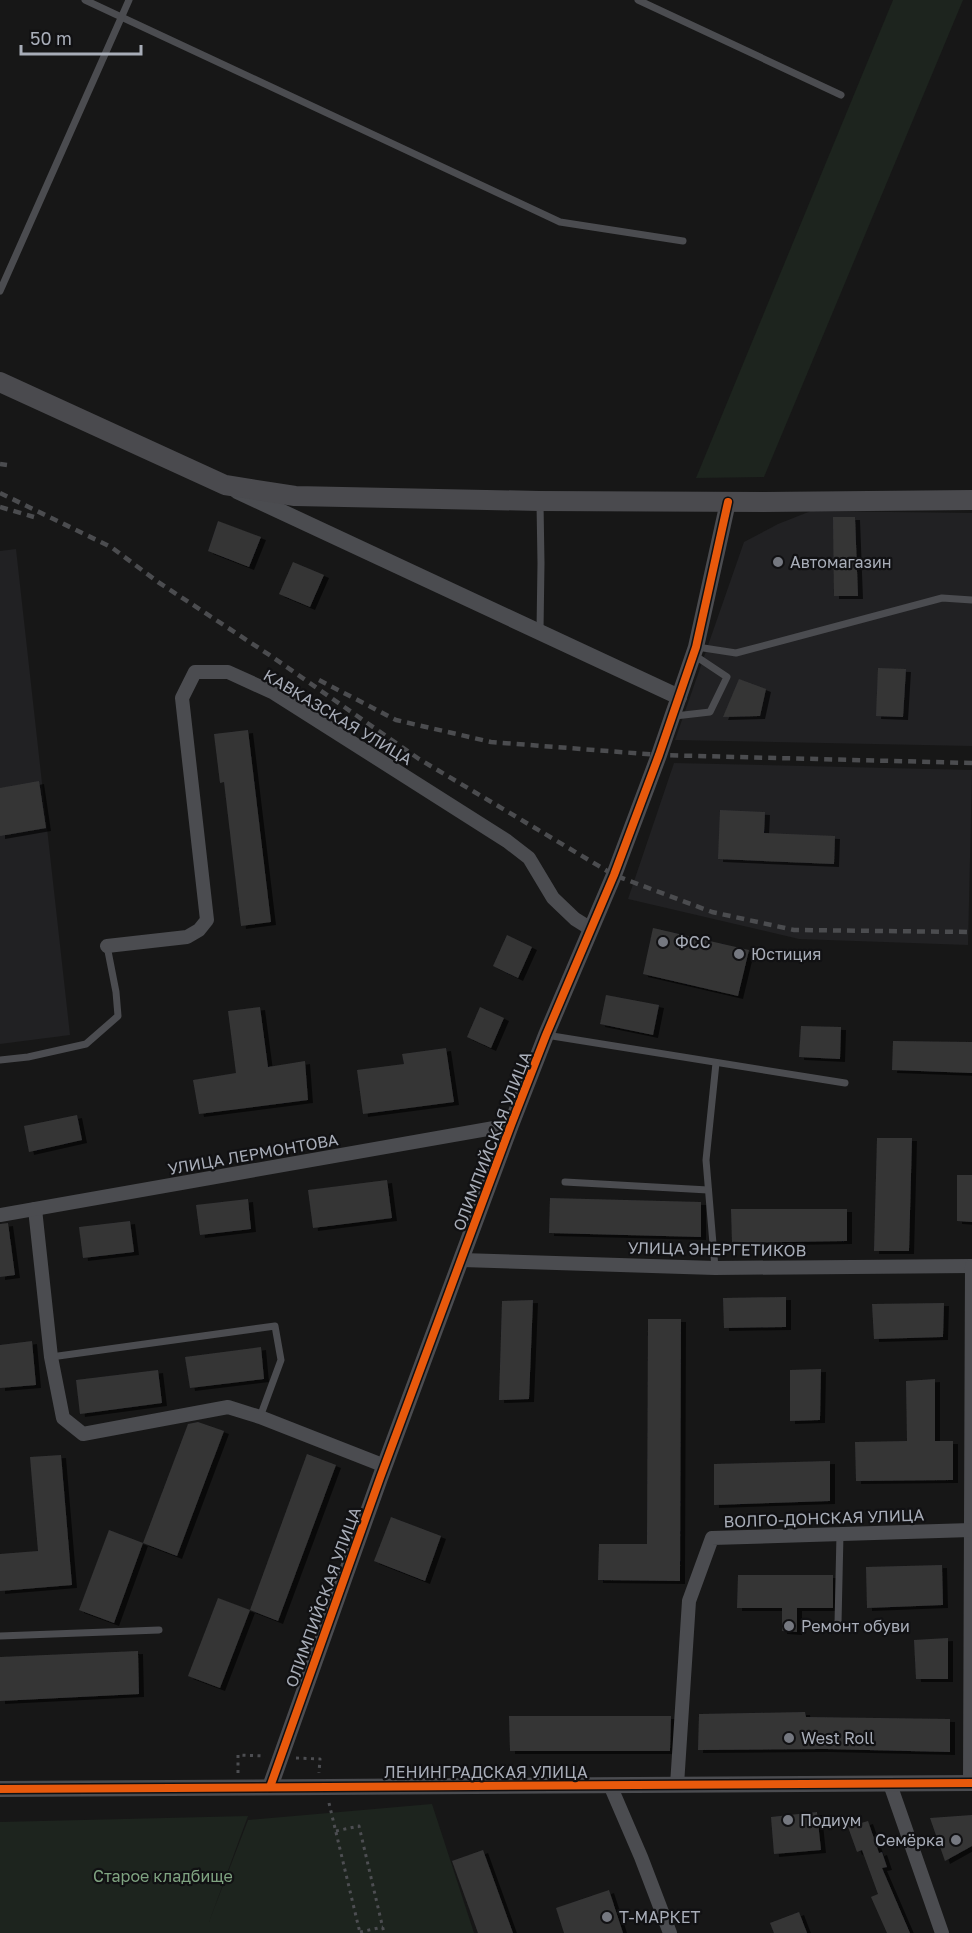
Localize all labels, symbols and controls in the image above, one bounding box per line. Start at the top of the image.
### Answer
scale bar [21,18,141,56]
text: 50 m [30,27,72,49]
place label: Автомагазин [790,552,891,572]
marker: Автомагазин [771,555,785,569]
street label: КАВКАЗСКАЯ УЛИЦА [260,665,416,769]
place label: ФСС [675,932,711,952]
marker: ФСС [656,935,670,949]
place label: Юстиция [751,944,821,964]
marker: Юстиция [732,947,746,961]
street label: ОЛИМПИЙСКАЯ УЛИЦА [449,1048,536,1233]
street label: УЛИЦА ЛЕРМОНТОВА [166,1129,340,1179]
street label: УЛИЦА ЭНЕРГЕТИКОВ [628,1237,806,1261]
street label: ОЛИМПИЙСКАЯ УЛИЦА [281,1504,365,1690]
street label: ВОЛГО-ДОНСКАЯ УЛИЦА [723,1504,925,1531]
place label: Ремонт обуви [801,1616,910,1636]
marker: Ремонт обуви [782,1619,796,1633]
place label: West Roll [801,1728,874,1748]
marker: West Roll [782,1731,796,1745]
street label: ЛЕНИНГРАДСКАЯ УЛИЦА [384,1762,588,1782]
place label: Подиум [800,1810,861,1830]
marker: Подиум [781,1813,795,1827]
place label: Семёрка [875,1830,944,1850]
marker: Семёрка [949,1833,963,1847]
park label: Старое кладбище [93,1866,233,1886]
place label: Т-МАРКЕТ [619,1907,701,1927]
marker: Т-МАРКЕТ [600,1910,614,1924]

